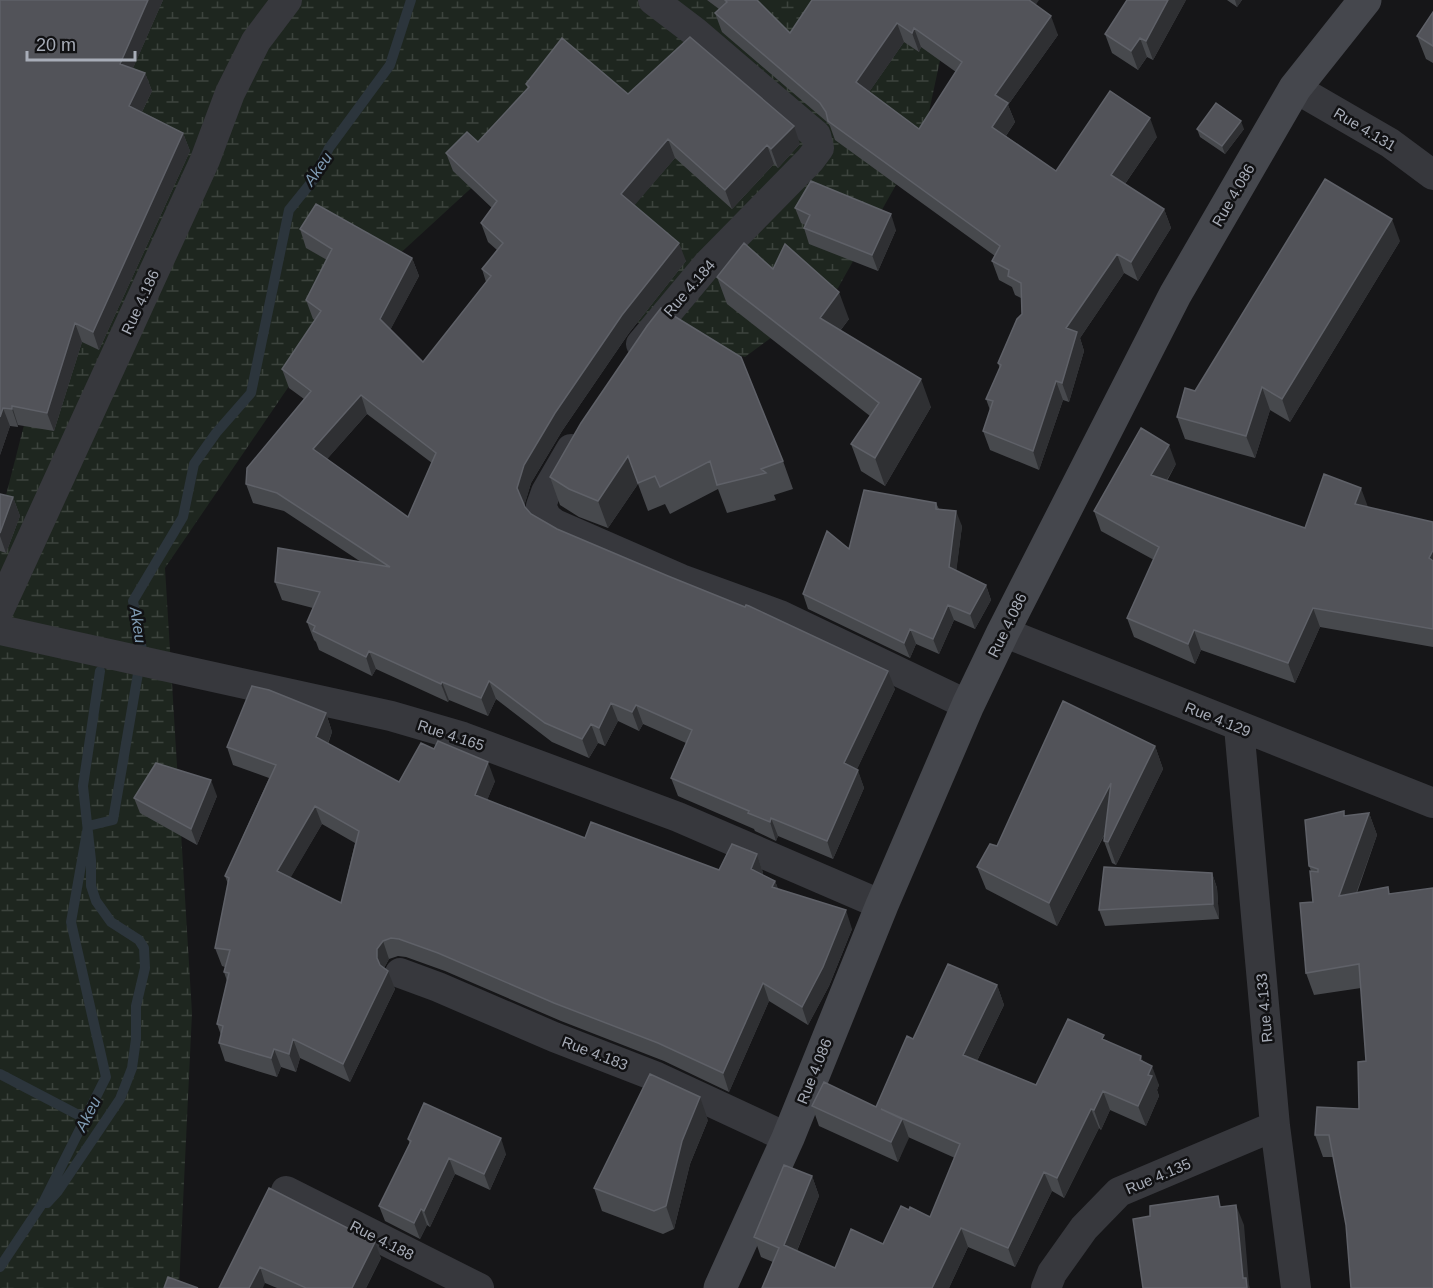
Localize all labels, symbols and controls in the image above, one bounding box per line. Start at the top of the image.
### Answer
scale bar [27,24,135,62]
text: 20 m [36,35,76,55]
street label: Rue 4.131 [1331,104,1399,154]
water label: Akeu [300,149,335,190]
street label: Rue 4.086 [1208,161,1258,229]
street label: Rue 4.184 [660,256,718,320]
street label: Rue 4.186 [118,267,162,337]
street label: Rue 4.086 [984,590,1030,660]
water label: Akeu [127,605,149,644]
street label: Rue 4.129 [1183,698,1253,740]
street label: Rue 4.165 [415,716,487,754]
street label: Rue 4.133 [1253,973,1275,1043]
street label: Rue 4.183 [560,1033,630,1073]
street label: Rue 4.086 [793,1036,835,1106]
water label: Akeu [72,1094,104,1135]
street label: Rue 4.135 [1123,1155,1193,1197]
street label: Rue 4.188 [347,1217,417,1263]

